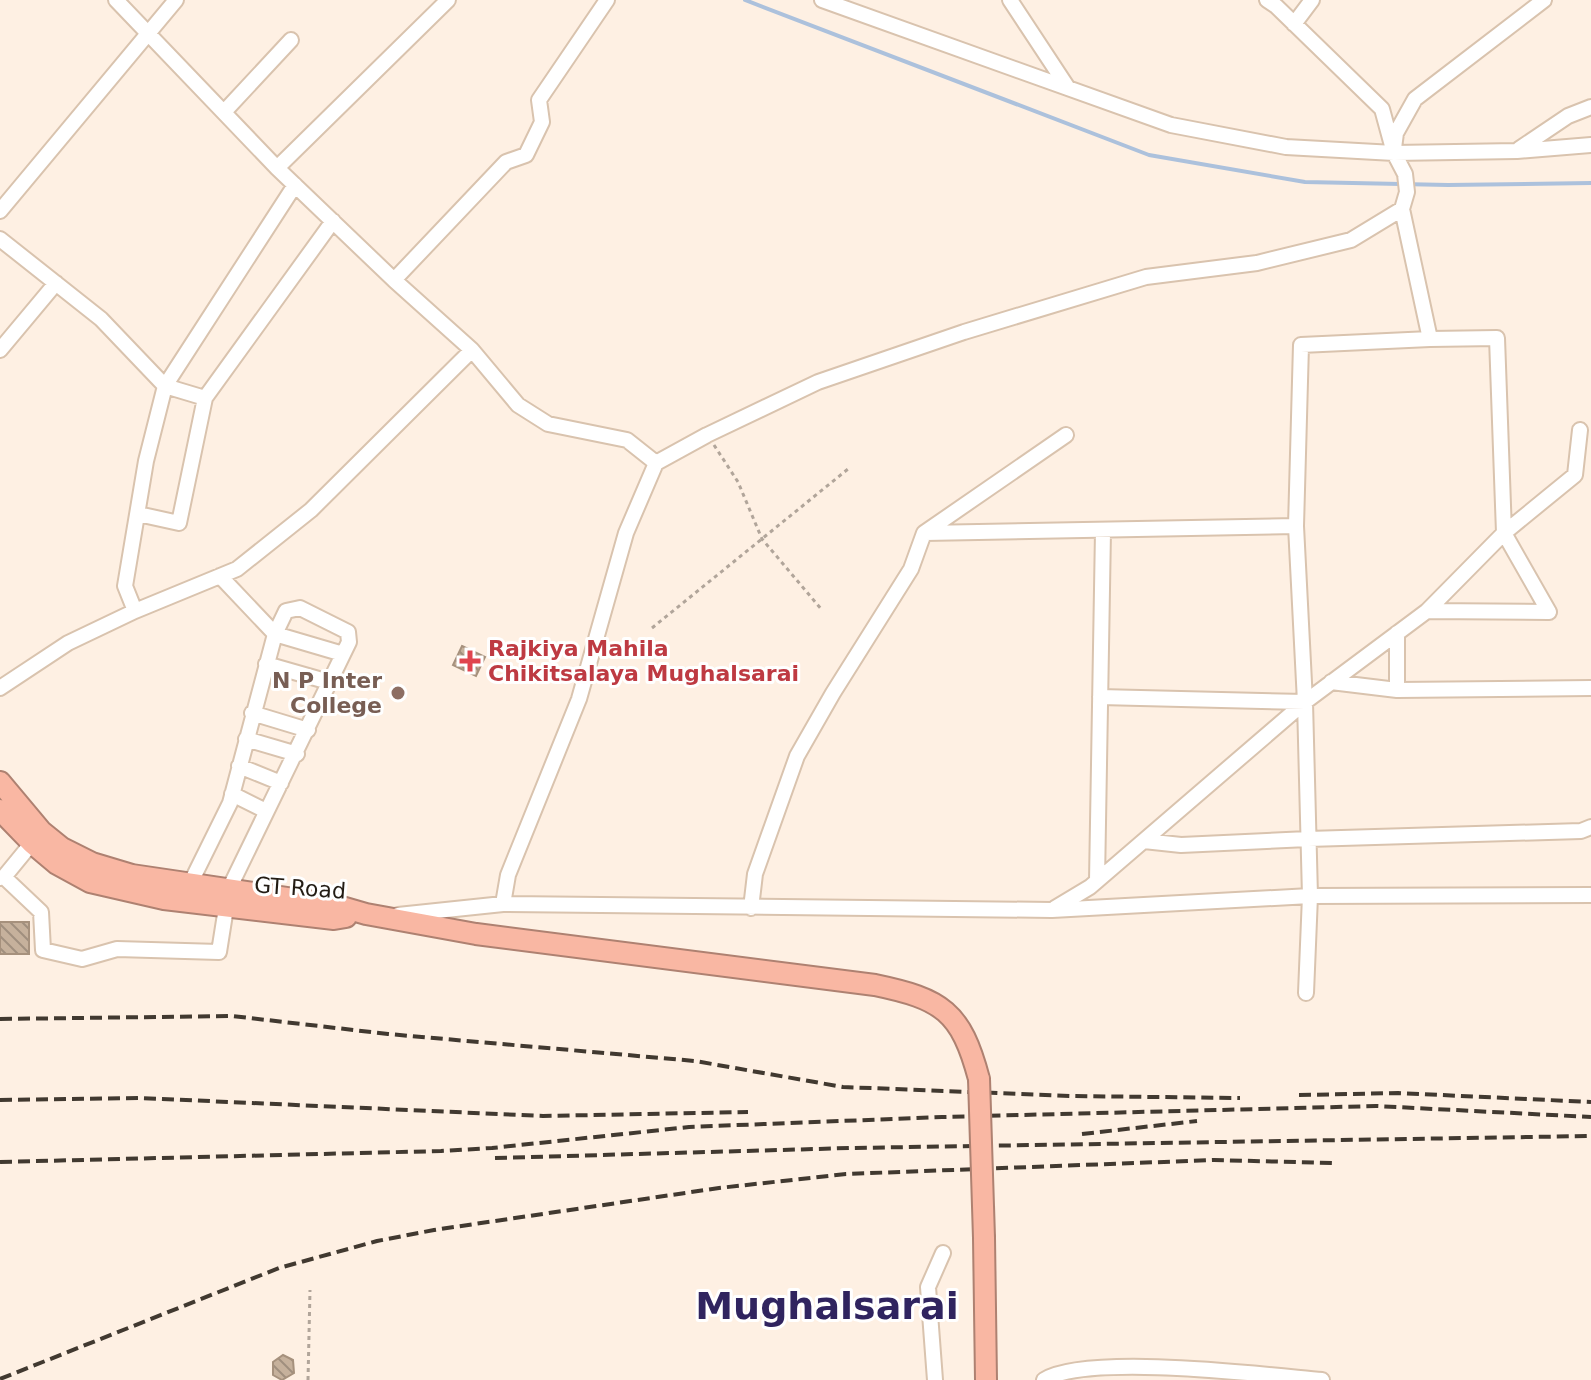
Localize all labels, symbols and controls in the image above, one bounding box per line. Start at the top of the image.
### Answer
place label: Rajkiya Mahila Chikitsalaya Mughalsarai [488,636,799,686]
marker: Rajkiya Mahila Chikitsalaya Mughalsarai [459,650,481,672]
place label: N P Inter College [272,668,382,718]
marker: N P Inter College [389,684,407,702]
street label: GT Road [253,872,347,904]
district label: Mughalsarai [695,1284,959,1328]

